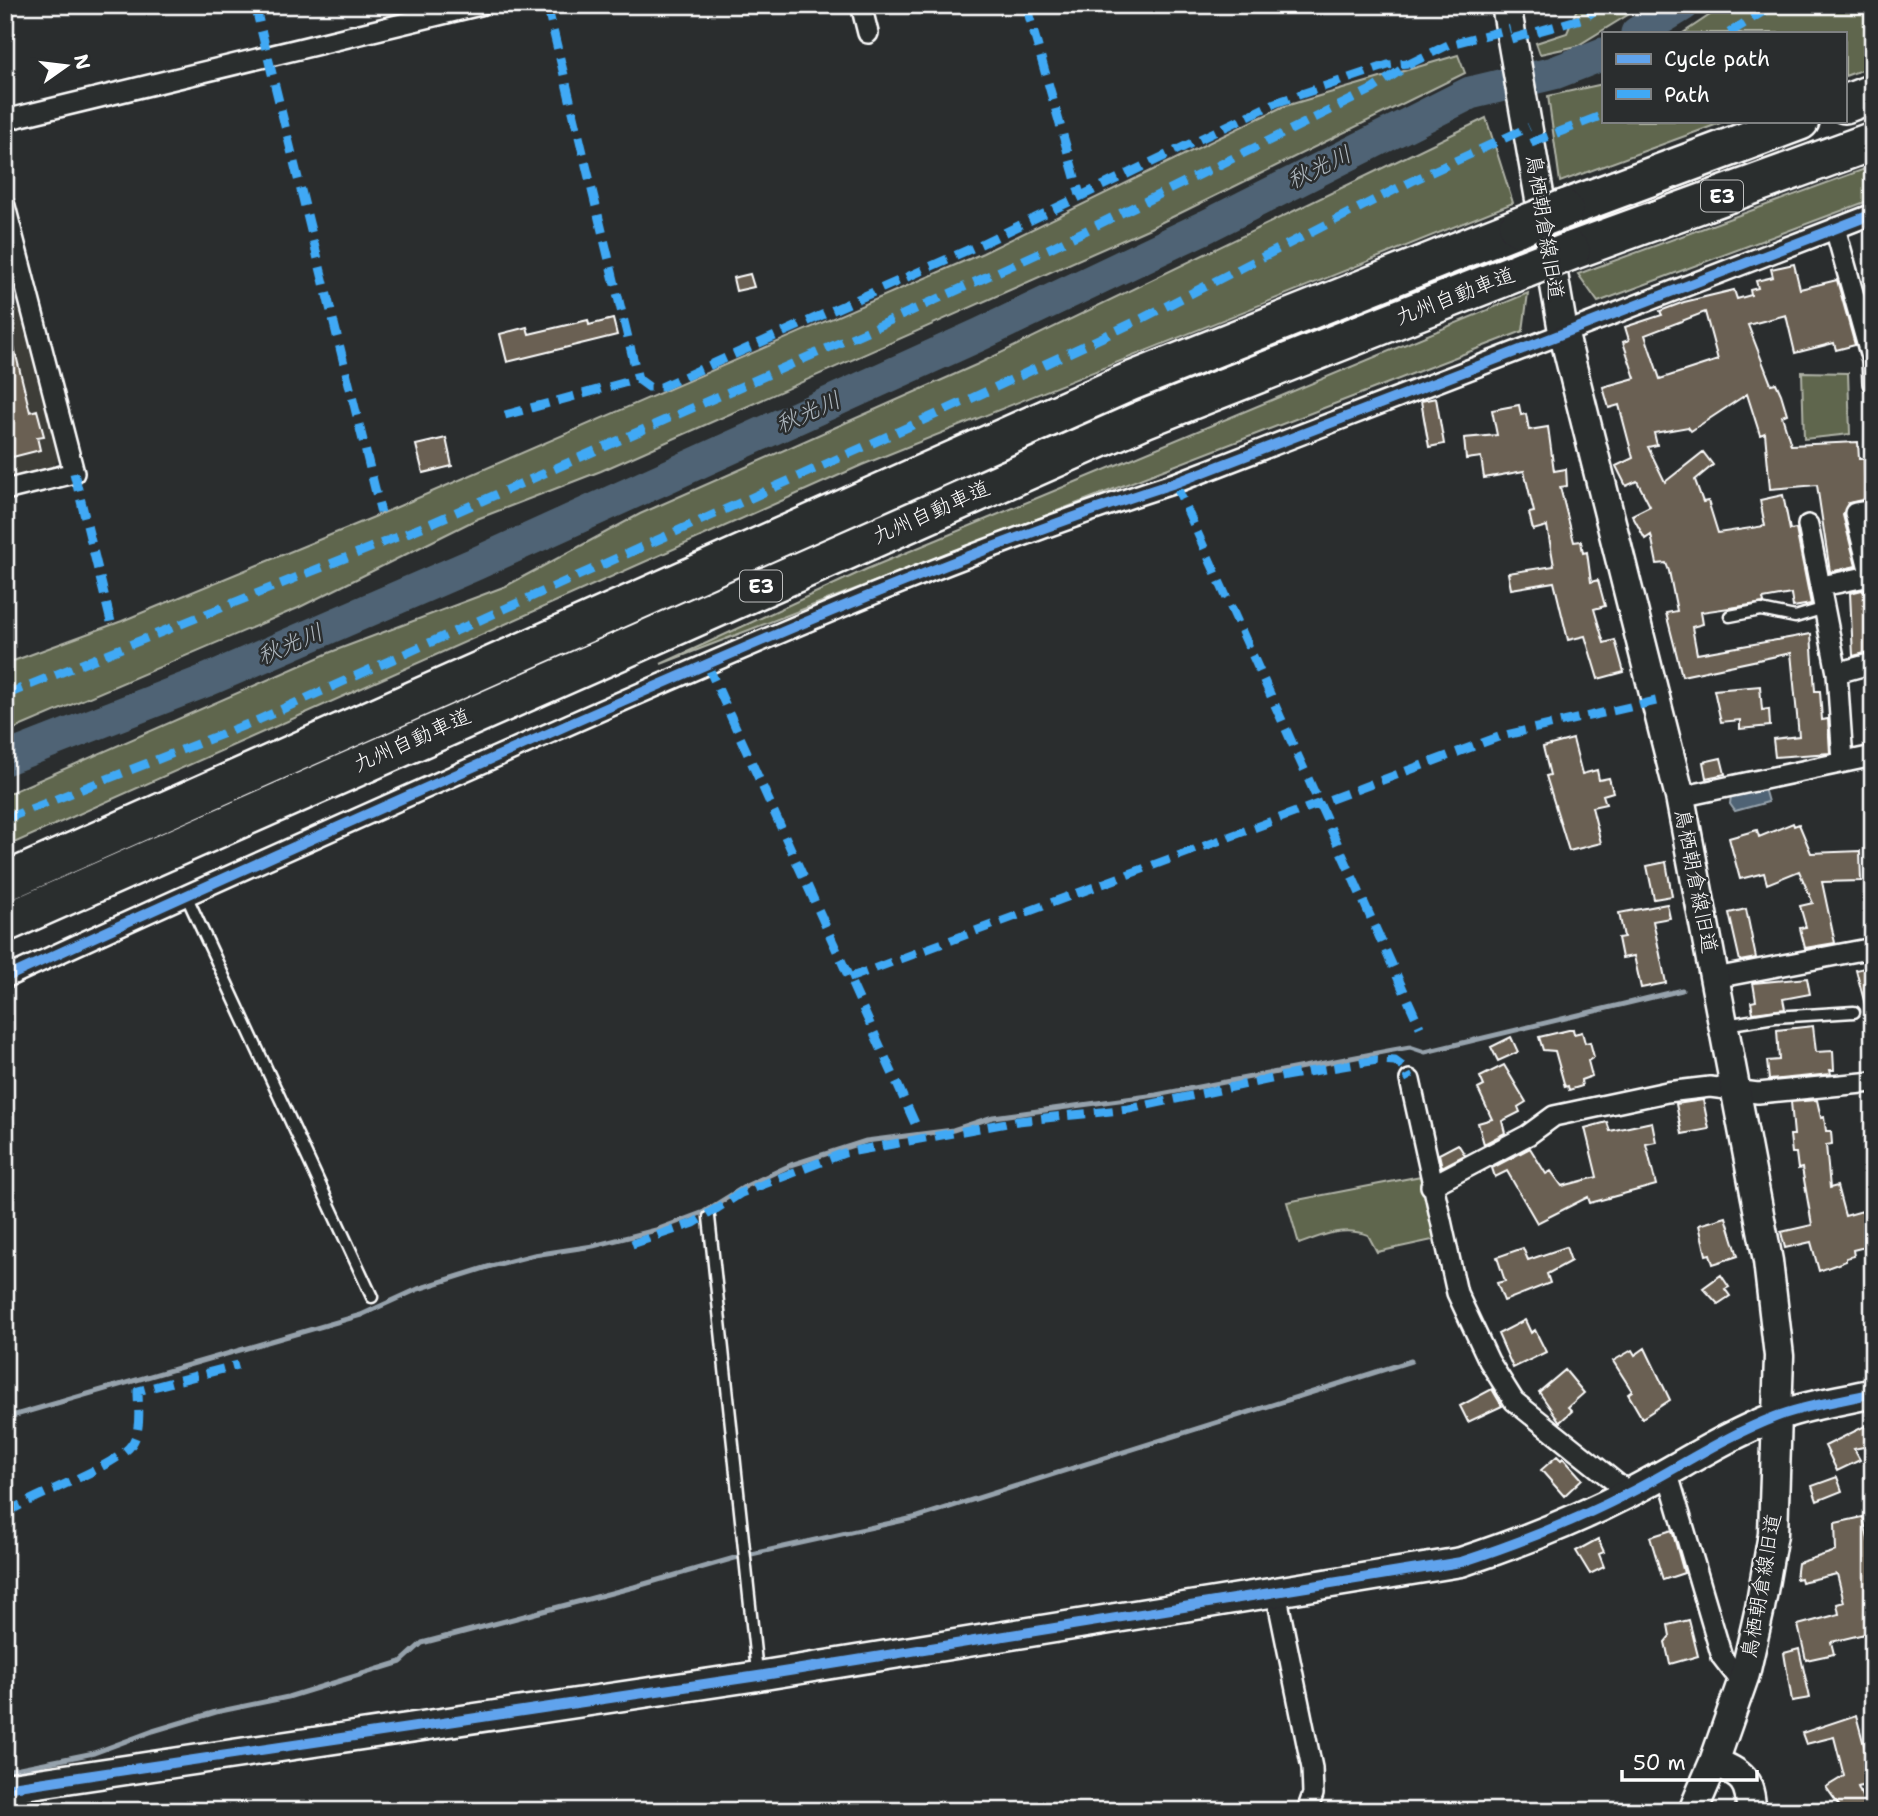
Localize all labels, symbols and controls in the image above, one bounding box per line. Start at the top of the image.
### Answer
north arrow [32,32,102,102]
legend [1602,32,1846,122]
text: Cycle path [1664,45,1770,73]
text: N [68,52,96,72]
text: Path [1664,81,1710,109]
water label: 秋光川 [1281,138,1357,196]
street label: 鳥栖朝倉線旧道 [1520,152,1570,302]
road number: E3 [1701,180,1743,212]
street label: 九州自動車道 [1391,260,1519,332]
water label: 秋光川 [770,384,846,440]
street label: 九州自動車道 [868,474,994,550]
road number: E3 [740,570,782,601]
water label: 秋光川 [252,617,328,671]
street label: 九州自動車道 [349,702,475,778]
street label: 鳥栖朝倉線旧道 [1668,806,1724,956]
street label: 鳥栖朝倉線旧道 [1734,1511,1788,1661]
scale bar [1622,1739,1757,1783]
text: 50 m [1633,1749,1686,1777]

